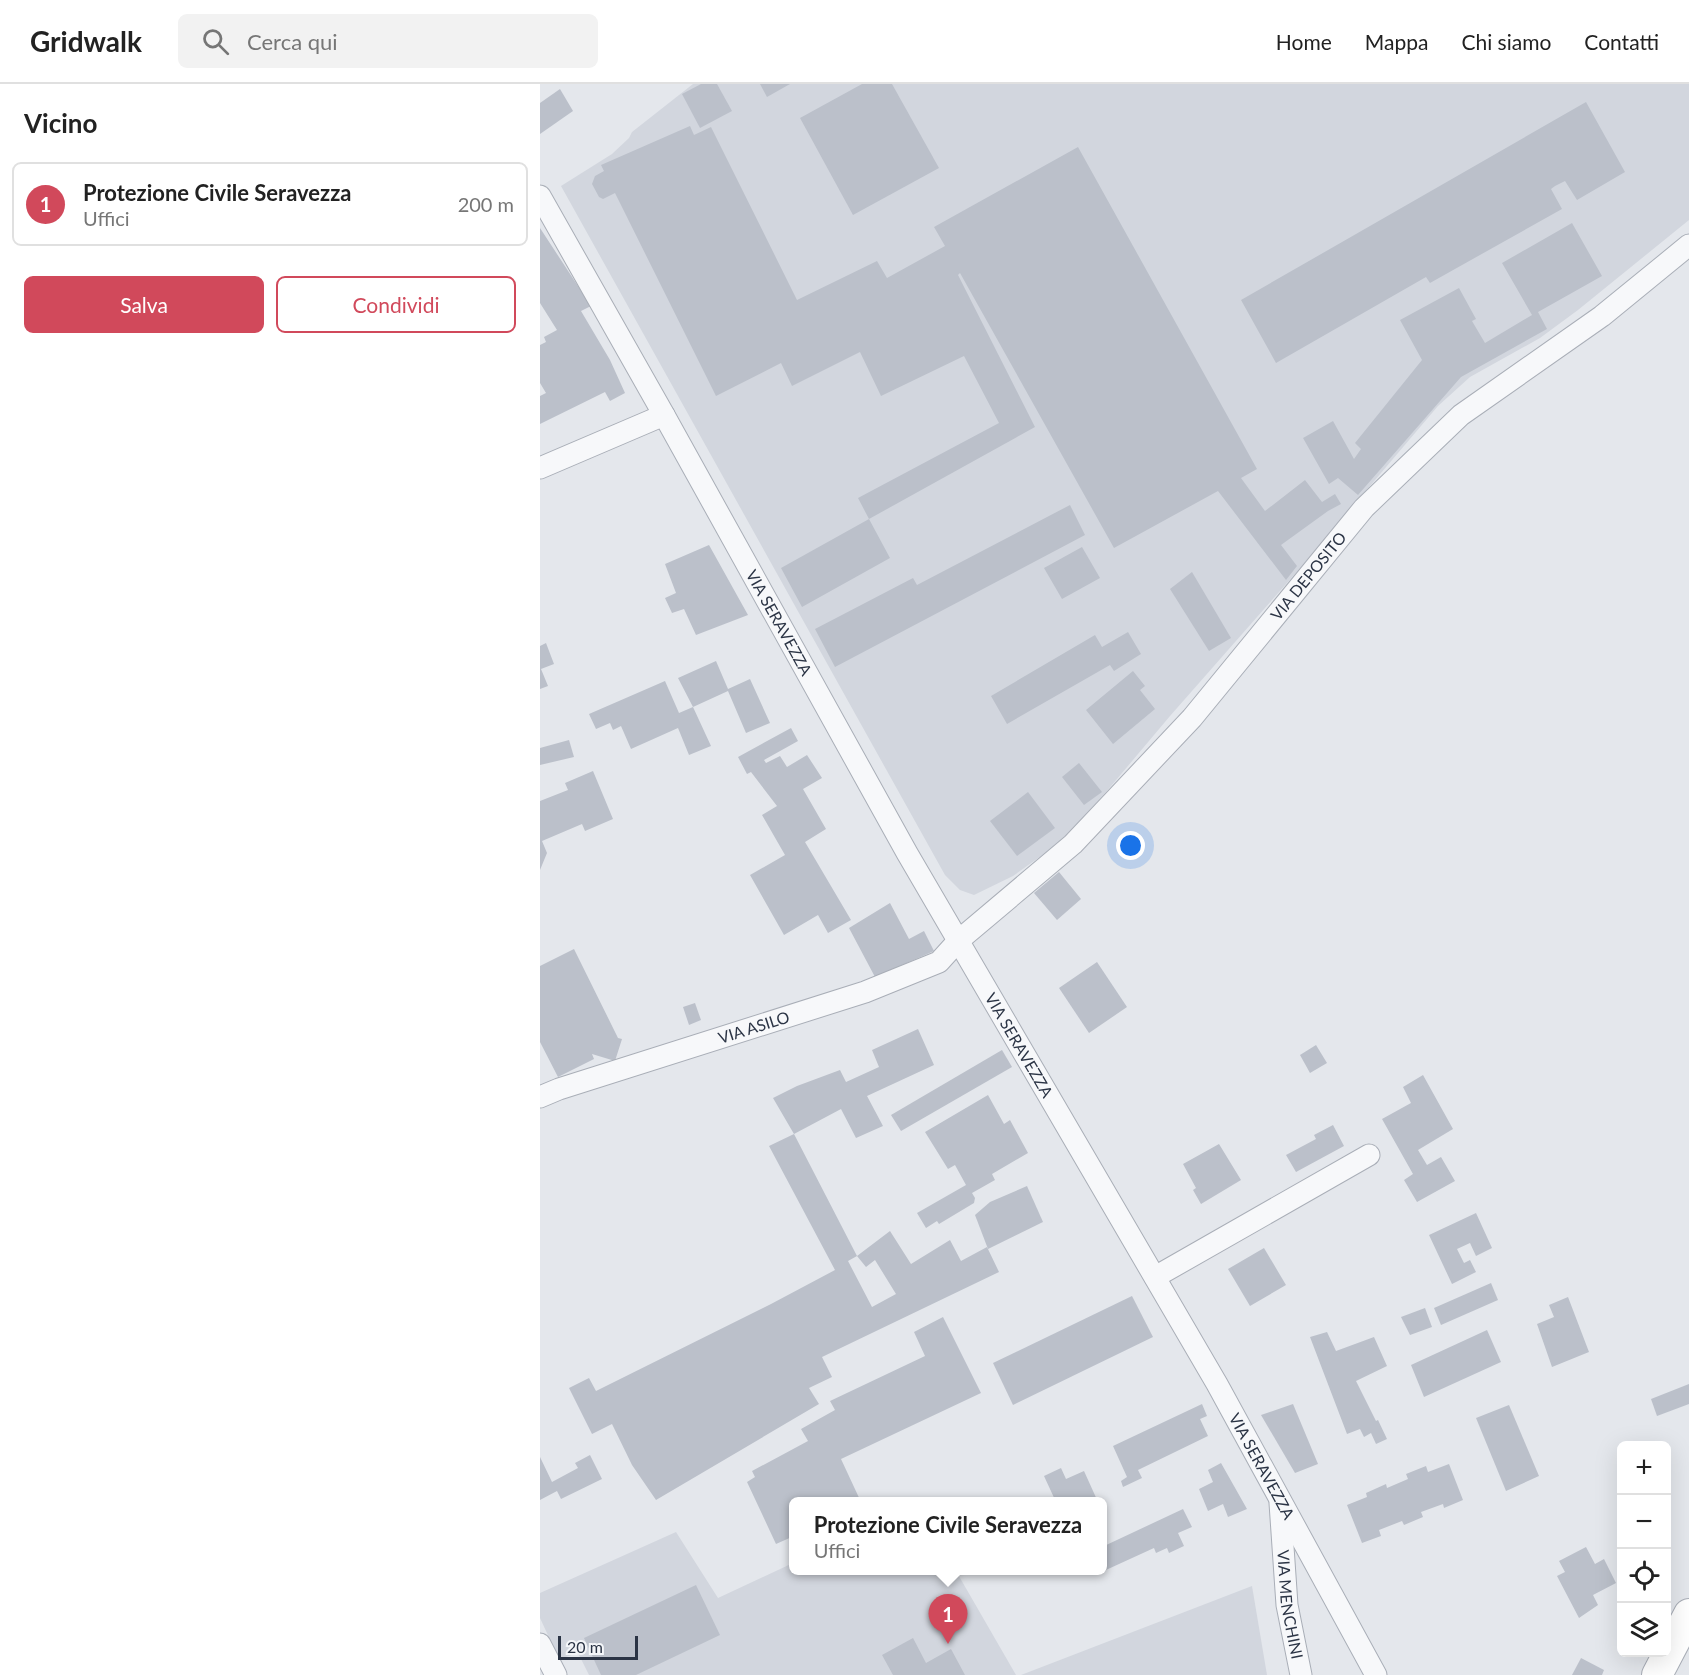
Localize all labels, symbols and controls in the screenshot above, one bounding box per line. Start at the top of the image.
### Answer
search box [178,14,598,68]
text: Gridwalk [30,24,142,58]
icon: search [199,25,232,58]
text: Cerca qui [247,28,338,55]
text: Home [1276,29,1332,54]
text: Mappa [1365,29,1428,54]
text: Chi siamo [1461,29,1551,54]
text: Contatti [1584,29,1659,54]
text: Vicino [24,107,97,139]
text: Protezione Civile Seravezza [83,179,351,206]
text: 1 [40,192,51,216]
text: 200 m [458,192,514,216]
text: Uffici [83,206,130,230]
button: Salva [24,276,264,333]
button: Condividi [276,276,516,333]
street label: VIA DEPOSITO [1266,528,1350,624]
street label: VIA SERAVEZZA [743,566,817,679]
your location [1116,831,1145,860]
street label: VIA SERAVEZZA [982,989,1058,1101]
street label: VIA ASILO [716,1007,792,1047]
street label: VIA SERAVEZZA [1226,1410,1299,1522]
map controls [1617,1441,1671,1657]
button: + [1617,1441,1671,1495]
button: − [1617,1495,1671,1549]
popup [789,1497,1107,1575]
text: Protezione Civile Seravezza [814,1511,1082,1538]
text: Uffici [814,1538,860,1562]
street label: VIA MENCHINI [1274,1549,1308,1661]
button: locate [1617,1549,1671,1603]
pin: 1 [928,1594,968,1644]
button: layers [1617,1603,1671,1657]
scale bar [558,1633,638,1660]
text: 20 m [567,1637,603,1656]

